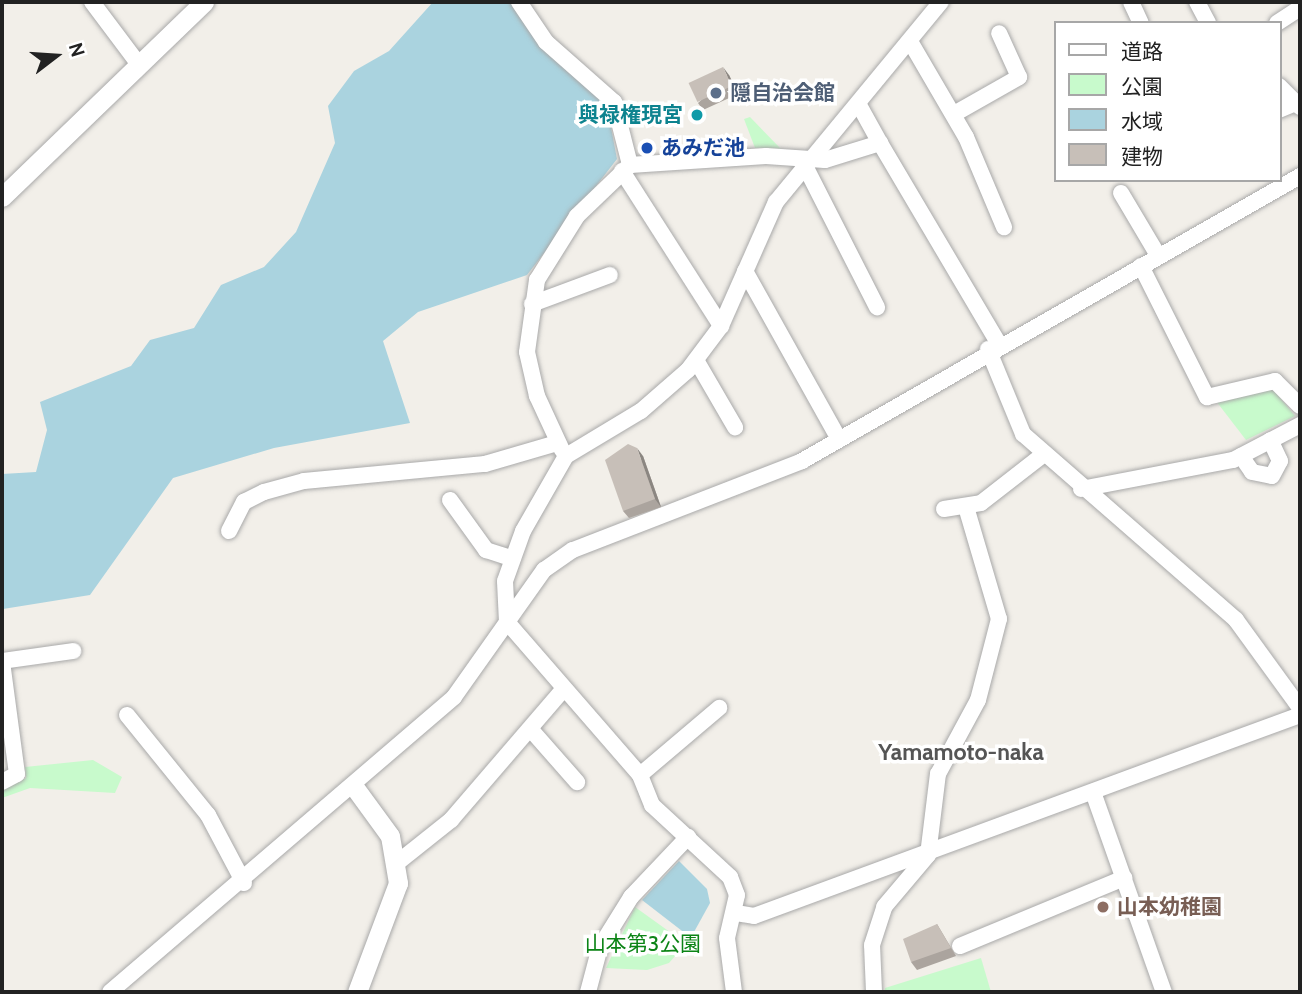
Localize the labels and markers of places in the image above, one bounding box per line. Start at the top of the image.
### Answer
place label: 隠自治会館 [730,80,835,106]
marker: 隠自治会館 [708,85,724,101]
place label: 與禄権現宮 [578,102,683,128]
marker: 與禄権現宮 [689,107,705,123]
place label: あみだ池 [661,135,745,161]
marker: あみだ池 [639,140,655,156]
place label: 山本幼稚園 [1117,894,1222,920]
marker: 山本幼稚園 [1095,899,1111,915]

